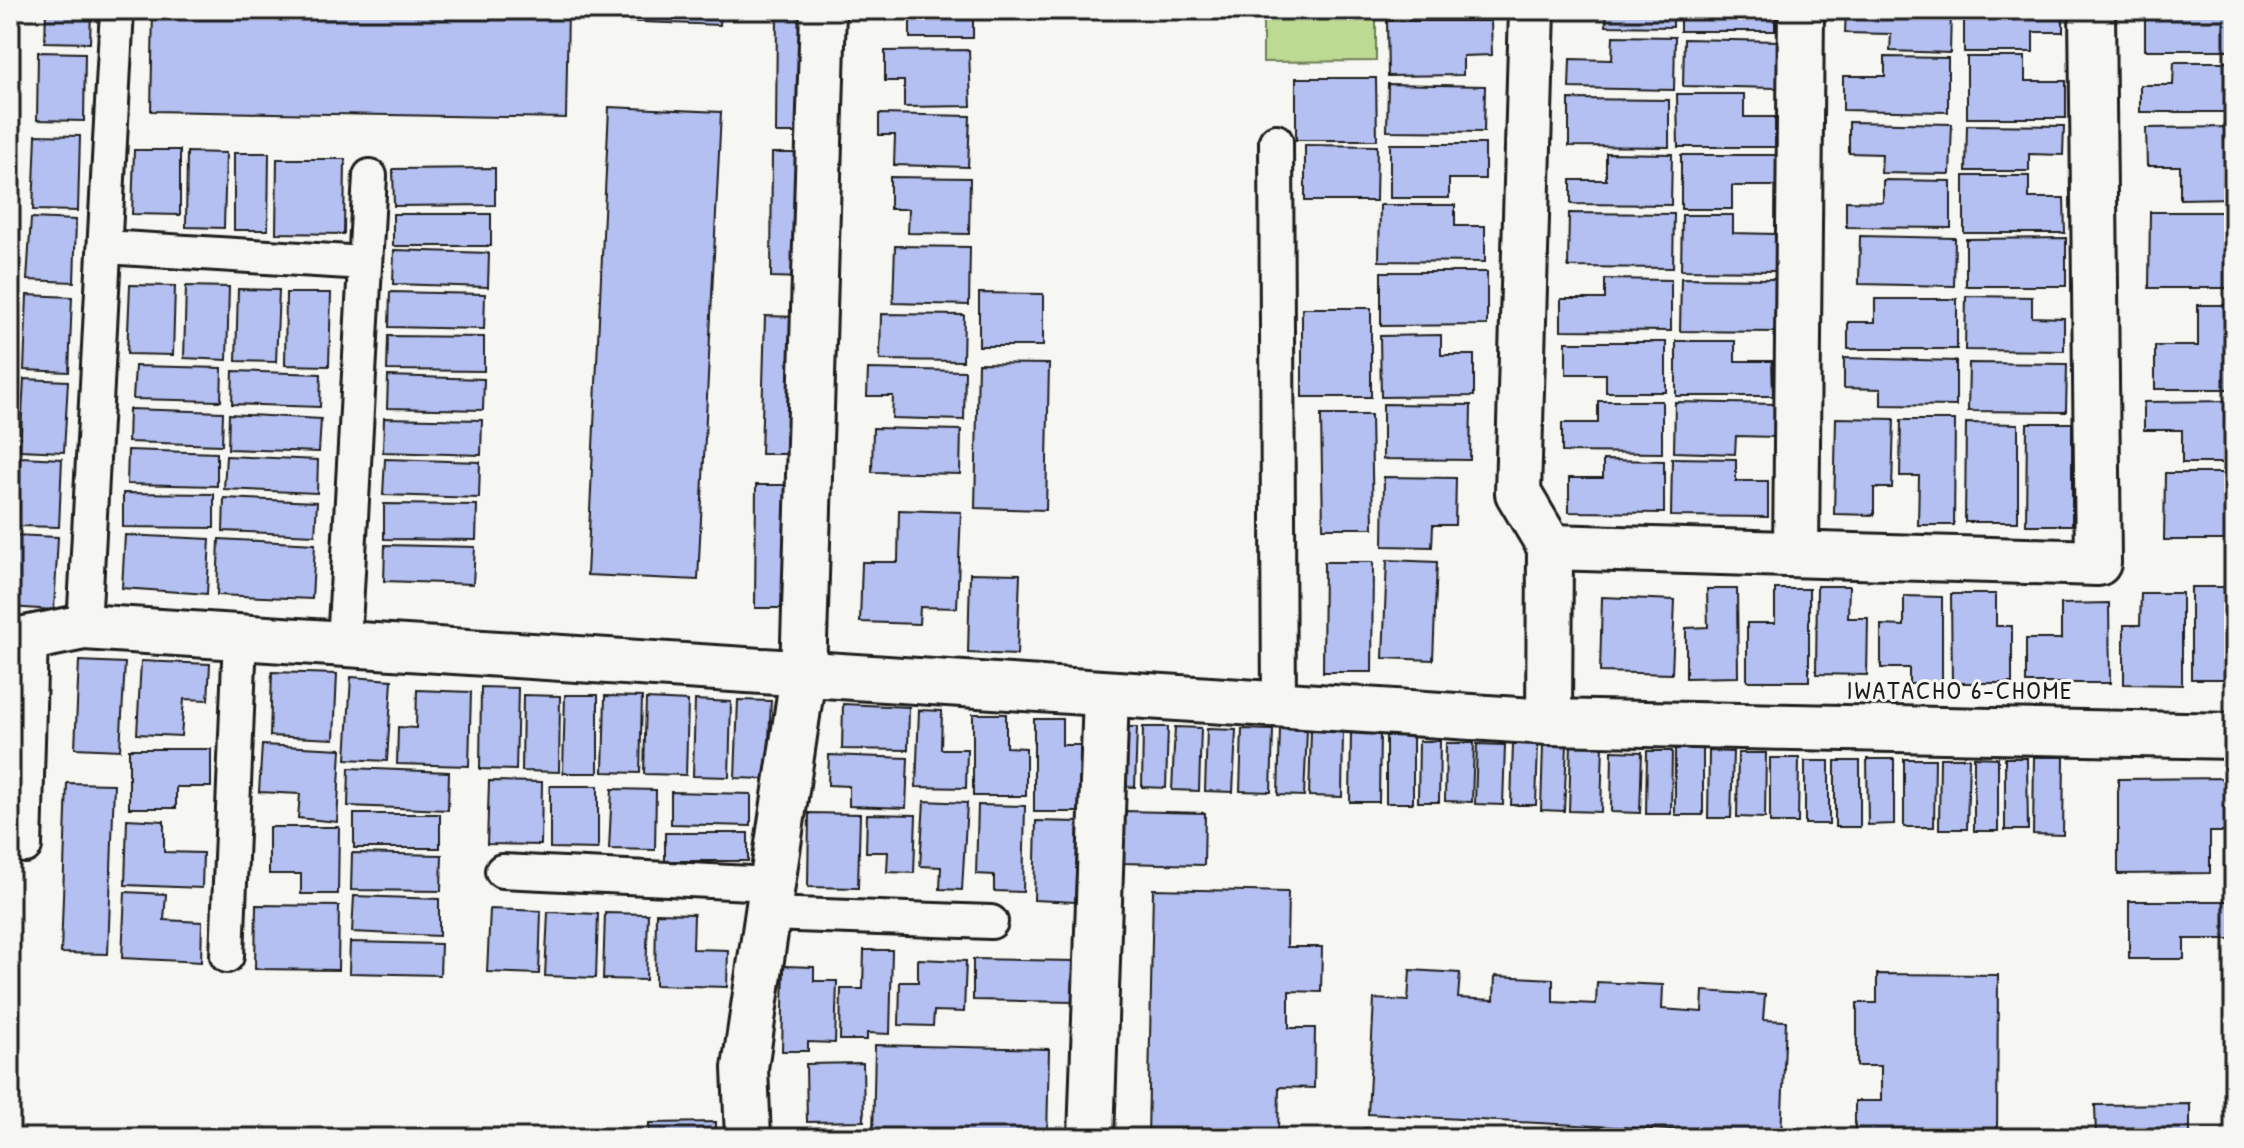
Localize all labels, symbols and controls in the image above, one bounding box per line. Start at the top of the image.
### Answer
district label: IWATACHO 6-CHOME [1846,672,2074,707]

